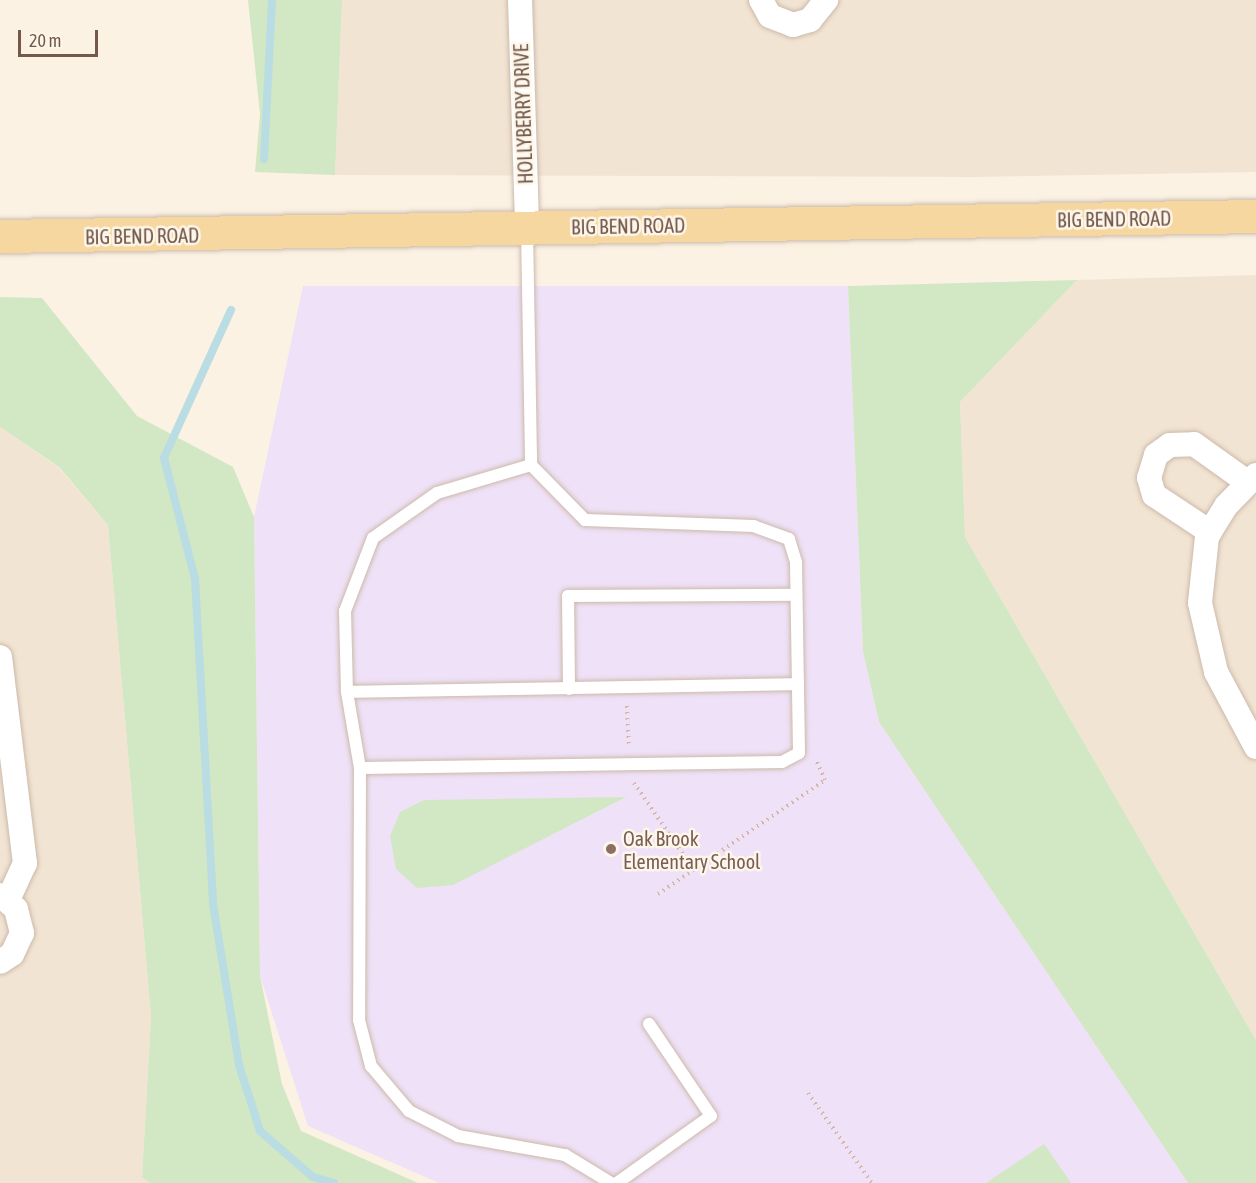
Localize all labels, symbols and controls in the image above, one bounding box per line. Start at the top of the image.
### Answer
scale bar [21,18,100,56]
text: 20 m [29,30,61,51]
street label: HOLLYBERRY DRIVE [509,43,537,185]
street label: BIG BEND ROAD [1057,206,1171,232]
street label: BIG BEND ROAD [571,213,685,239]
street label: BIG BEND ROAD [85,223,199,249]
place label: Oak Brook Elementary School [623,826,760,873]
marker: Oak Brook Elementary School [604,842,618,856]

